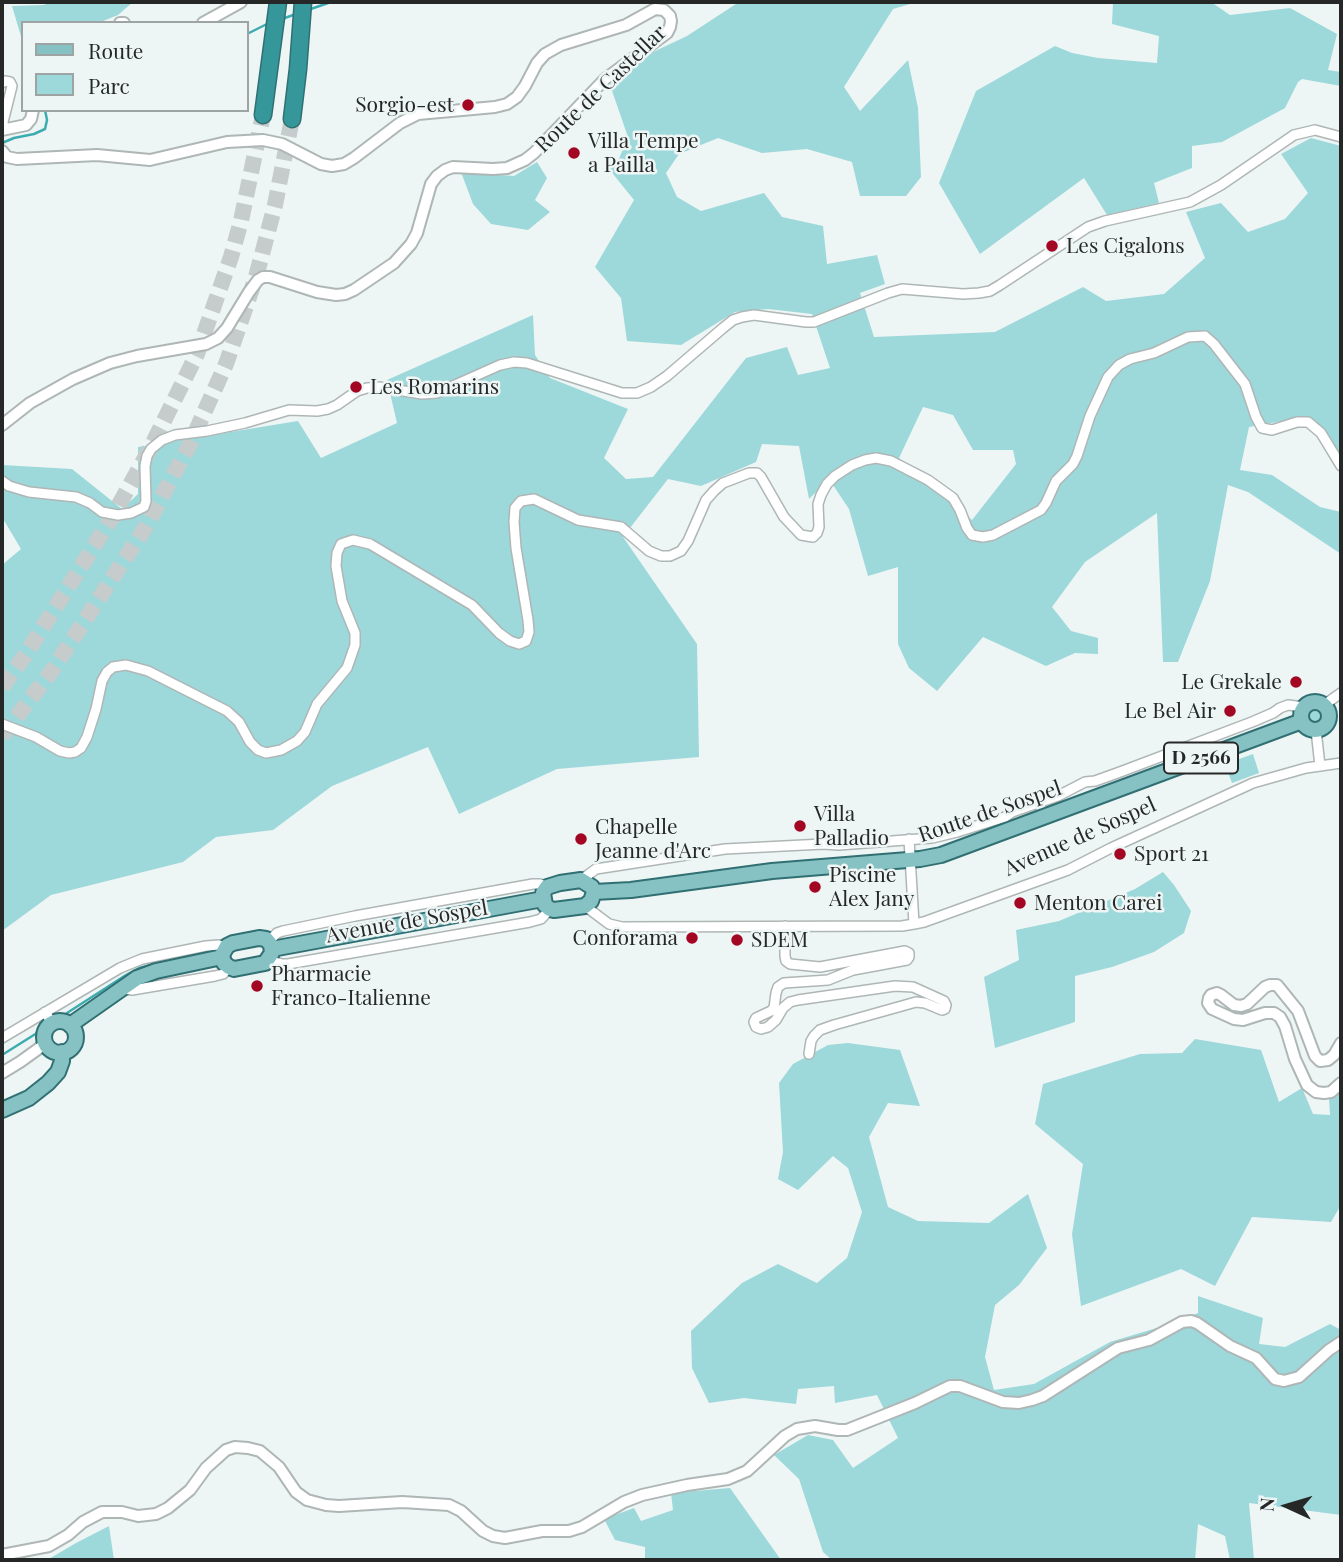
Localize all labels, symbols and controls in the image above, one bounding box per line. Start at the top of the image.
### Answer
street label: Route de Castellar [530,20,672,158]
legend [21,21,248,112]
text: Route [88,36,143,64]
text: Parc [88,71,130,99]
place label: Sorgio-est [355,92,454,118]
marker: Sorgio-est [460,97,476,113]
place label: Villa Tempe a Pailla [588,128,699,178]
marker: Villa Tempe a Pailla [566,145,582,161]
place label: Les Cigalons [1066,233,1185,259]
marker: Les Cigalons [1044,238,1060,254]
place label: Les Romarins [370,374,499,400]
marker: Les Romarins [348,379,364,395]
place label: Le Grekale [1181,669,1282,695]
marker: Le Grekale [1288,674,1304,690]
place label: Le Bel Air [1124,698,1216,724]
marker: Le Bel Air [1222,703,1238,719]
road number: D 2566 [1164,743,1238,774]
street label: Route de Sospel [915,776,1065,848]
street label: Avenue de Sospel [1000,792,1160,882]
place label: Villa Palladio [814,801,889,851]
place label: Chapelle Jeanne d'Arc [595,814,711,864]
marker: Villa Palladio [792,818,808,834]
marker: Chapelle Jeanne d'Arc [573,831,589,847]
place label: Sport 21 [1134,841,1209,867]
marker: Sport 21 [1112,846,1128,862]
place label: Piscine Alex Jany [829,862,914,912]
marker: Piscine Alex Jany [807,879,823,895]
place label: Menton Carei [1034,890,1162,916]
street label: Avenue de Sospel [324,895,490,949]
marker: Menton Carei [1012,895,1028,911]
place label: Conforama [572,925,678,951]
place label: SDEM [751,927,808,953]
marker: Conforama [684,930,700,946]
marker: SDEM [729,932,745,948]
place label: Pharmacie Franco-Italienne [271,961,431,1011]
marker: Pharmacie Franco-Italienne [249,978,265,994]
north arrow [1252,1471,1322,1541]
text: N [1253,1497,1279,1512]

